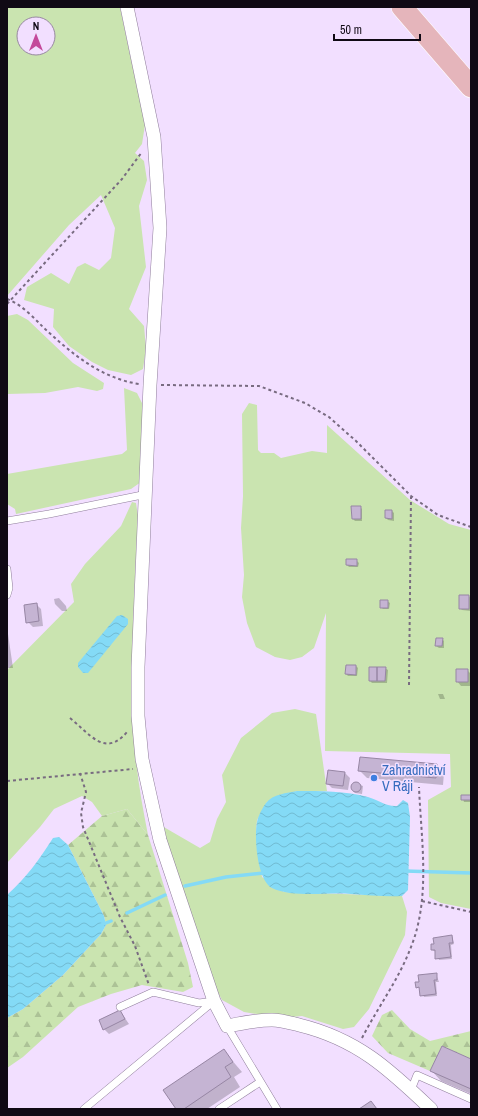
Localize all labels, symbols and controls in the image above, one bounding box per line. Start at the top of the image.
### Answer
north arrow [16,16,56,56]
scale bar [334,16,420,42]
text: N [33,19,39,33]
text: 50 m [340,22,362,38]
place label: Zahradnictví V Ráji [382,761,447,795]
marker: Zahradnictví V Ráji [369,773,379,783]

